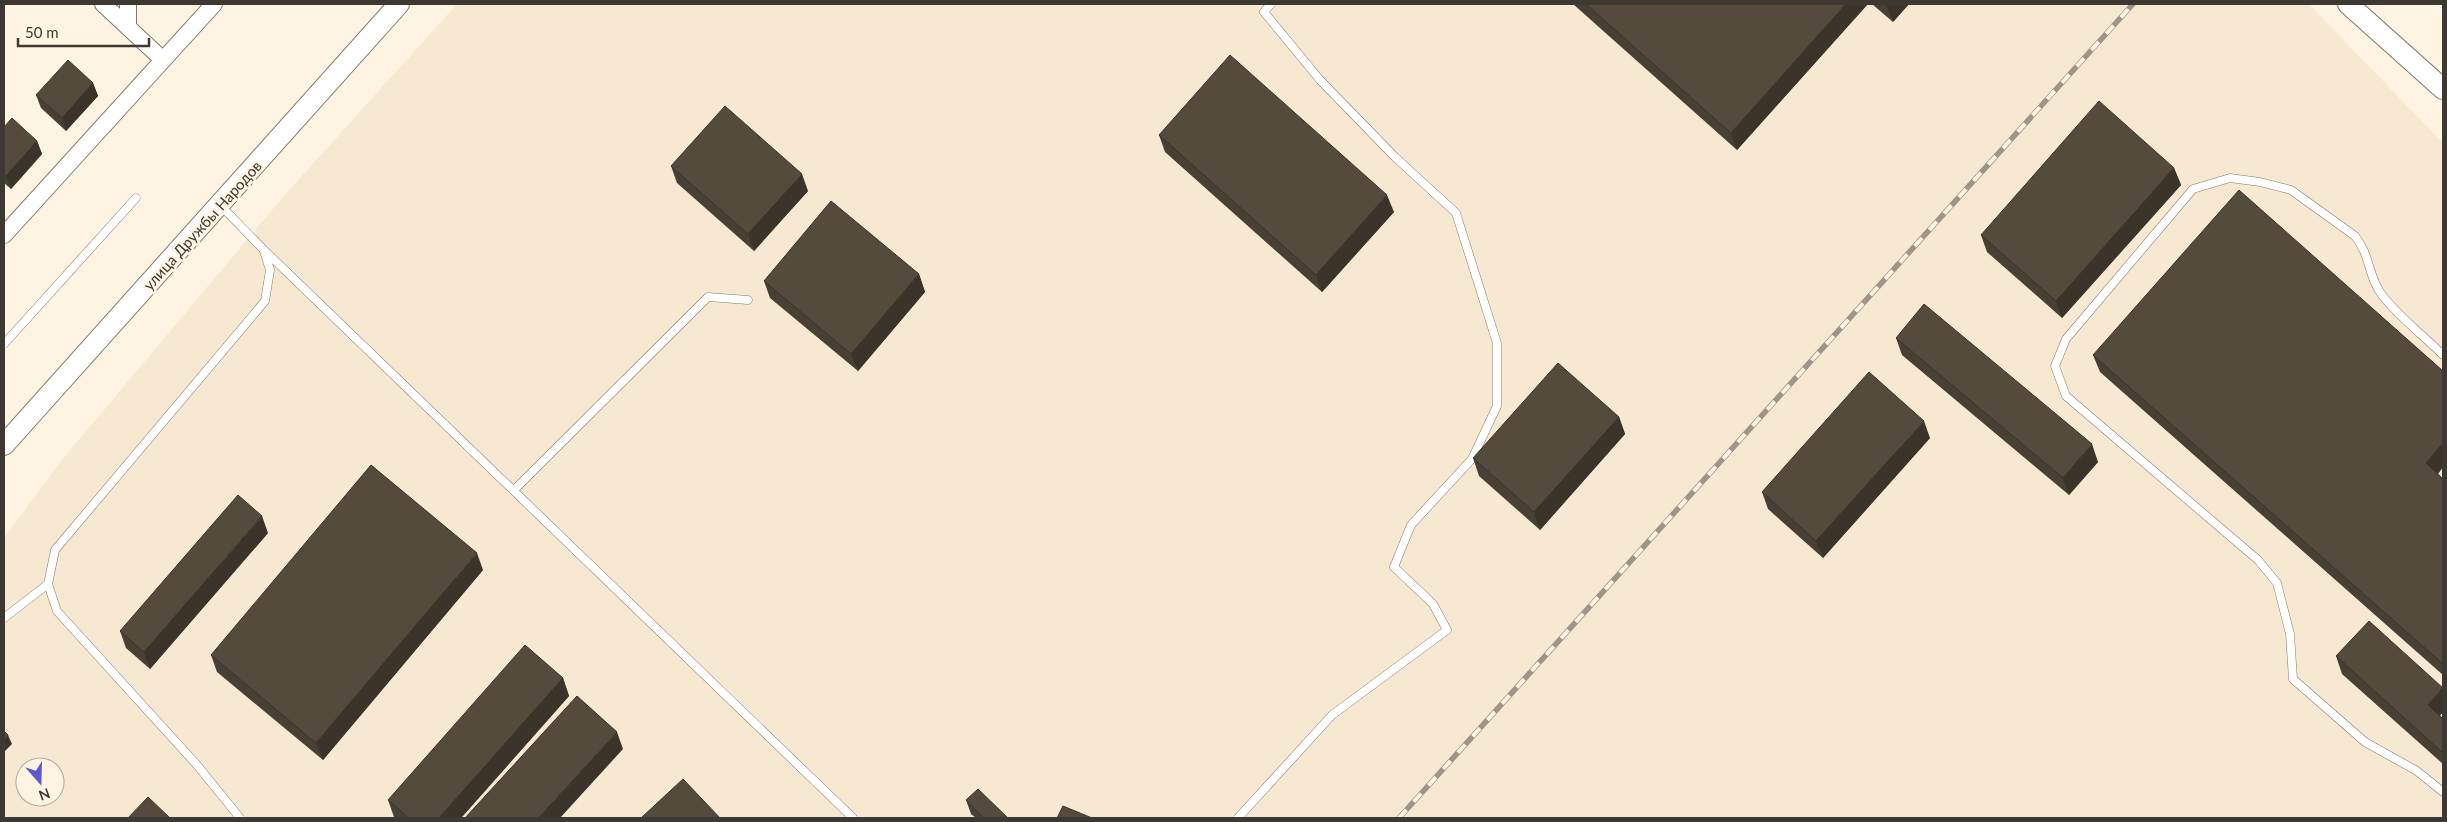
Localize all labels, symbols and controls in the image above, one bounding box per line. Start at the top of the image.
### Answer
scale bar [18,15,149,47]
text: 50 m [25,23,59,41]
street label: улица Дружбы Народов [139,157,265,293]
north arrow [15,757,65,807]
text: N [37,785,53,805]

